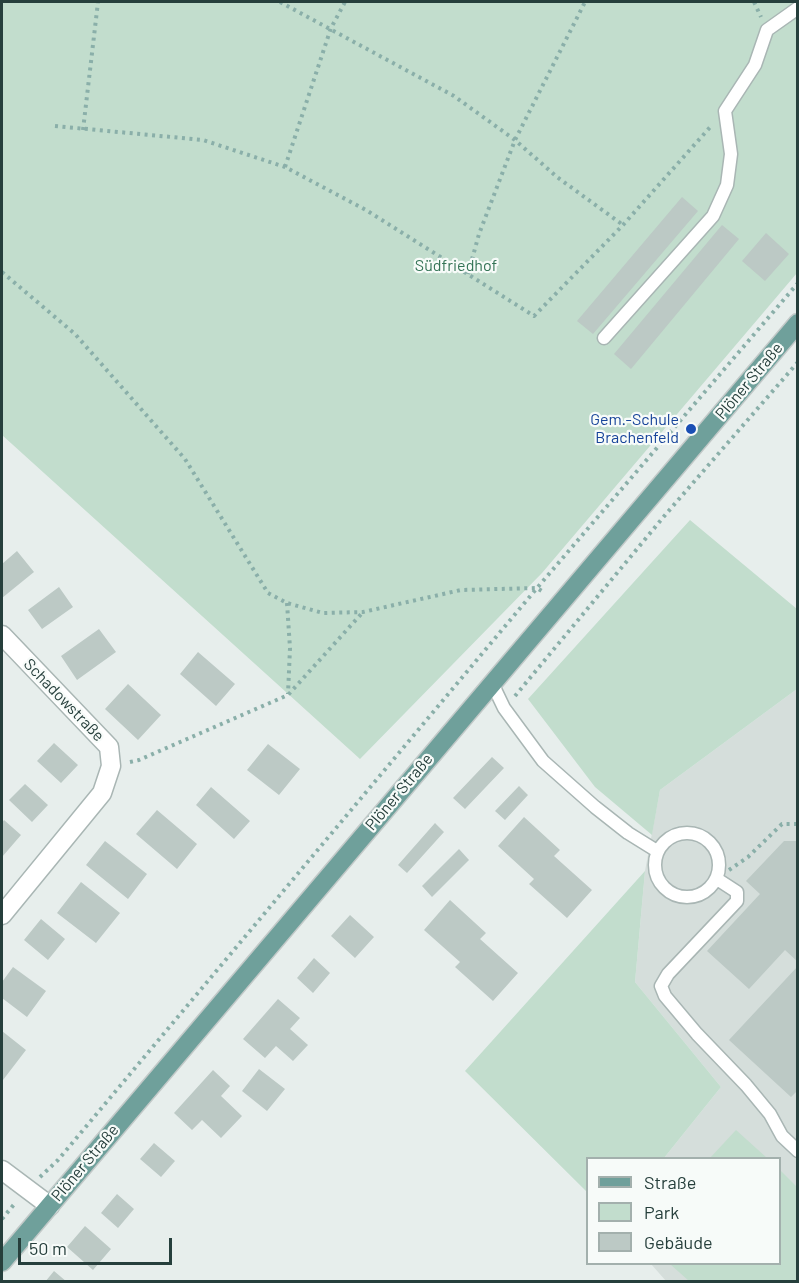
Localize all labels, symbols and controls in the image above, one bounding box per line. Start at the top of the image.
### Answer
park label: Südfriedhof [415,256,497,276]
street label: Plöner Straße [711,339,787,423]
place label: Gem.-Schule Brachenfeld [590,410,679,448]
marker: Gem.-Schule Brachenfeld [684,422,698,436]
street label: Schadowstraße [20,655,108,745]
street label: Plöner Straße [361,750,437,834]
street label: Plöner Straße [47,1121,123,1205]
legend [586,1157,781,1265]
text: Straße [644,1171,696,1193]
text: Park [644,1201,679,1223]
scale bar [21,1226,176,1264]
text: Gebäude [644,1231,713,1253]
text: 50 m [29,1237,67,1259]

